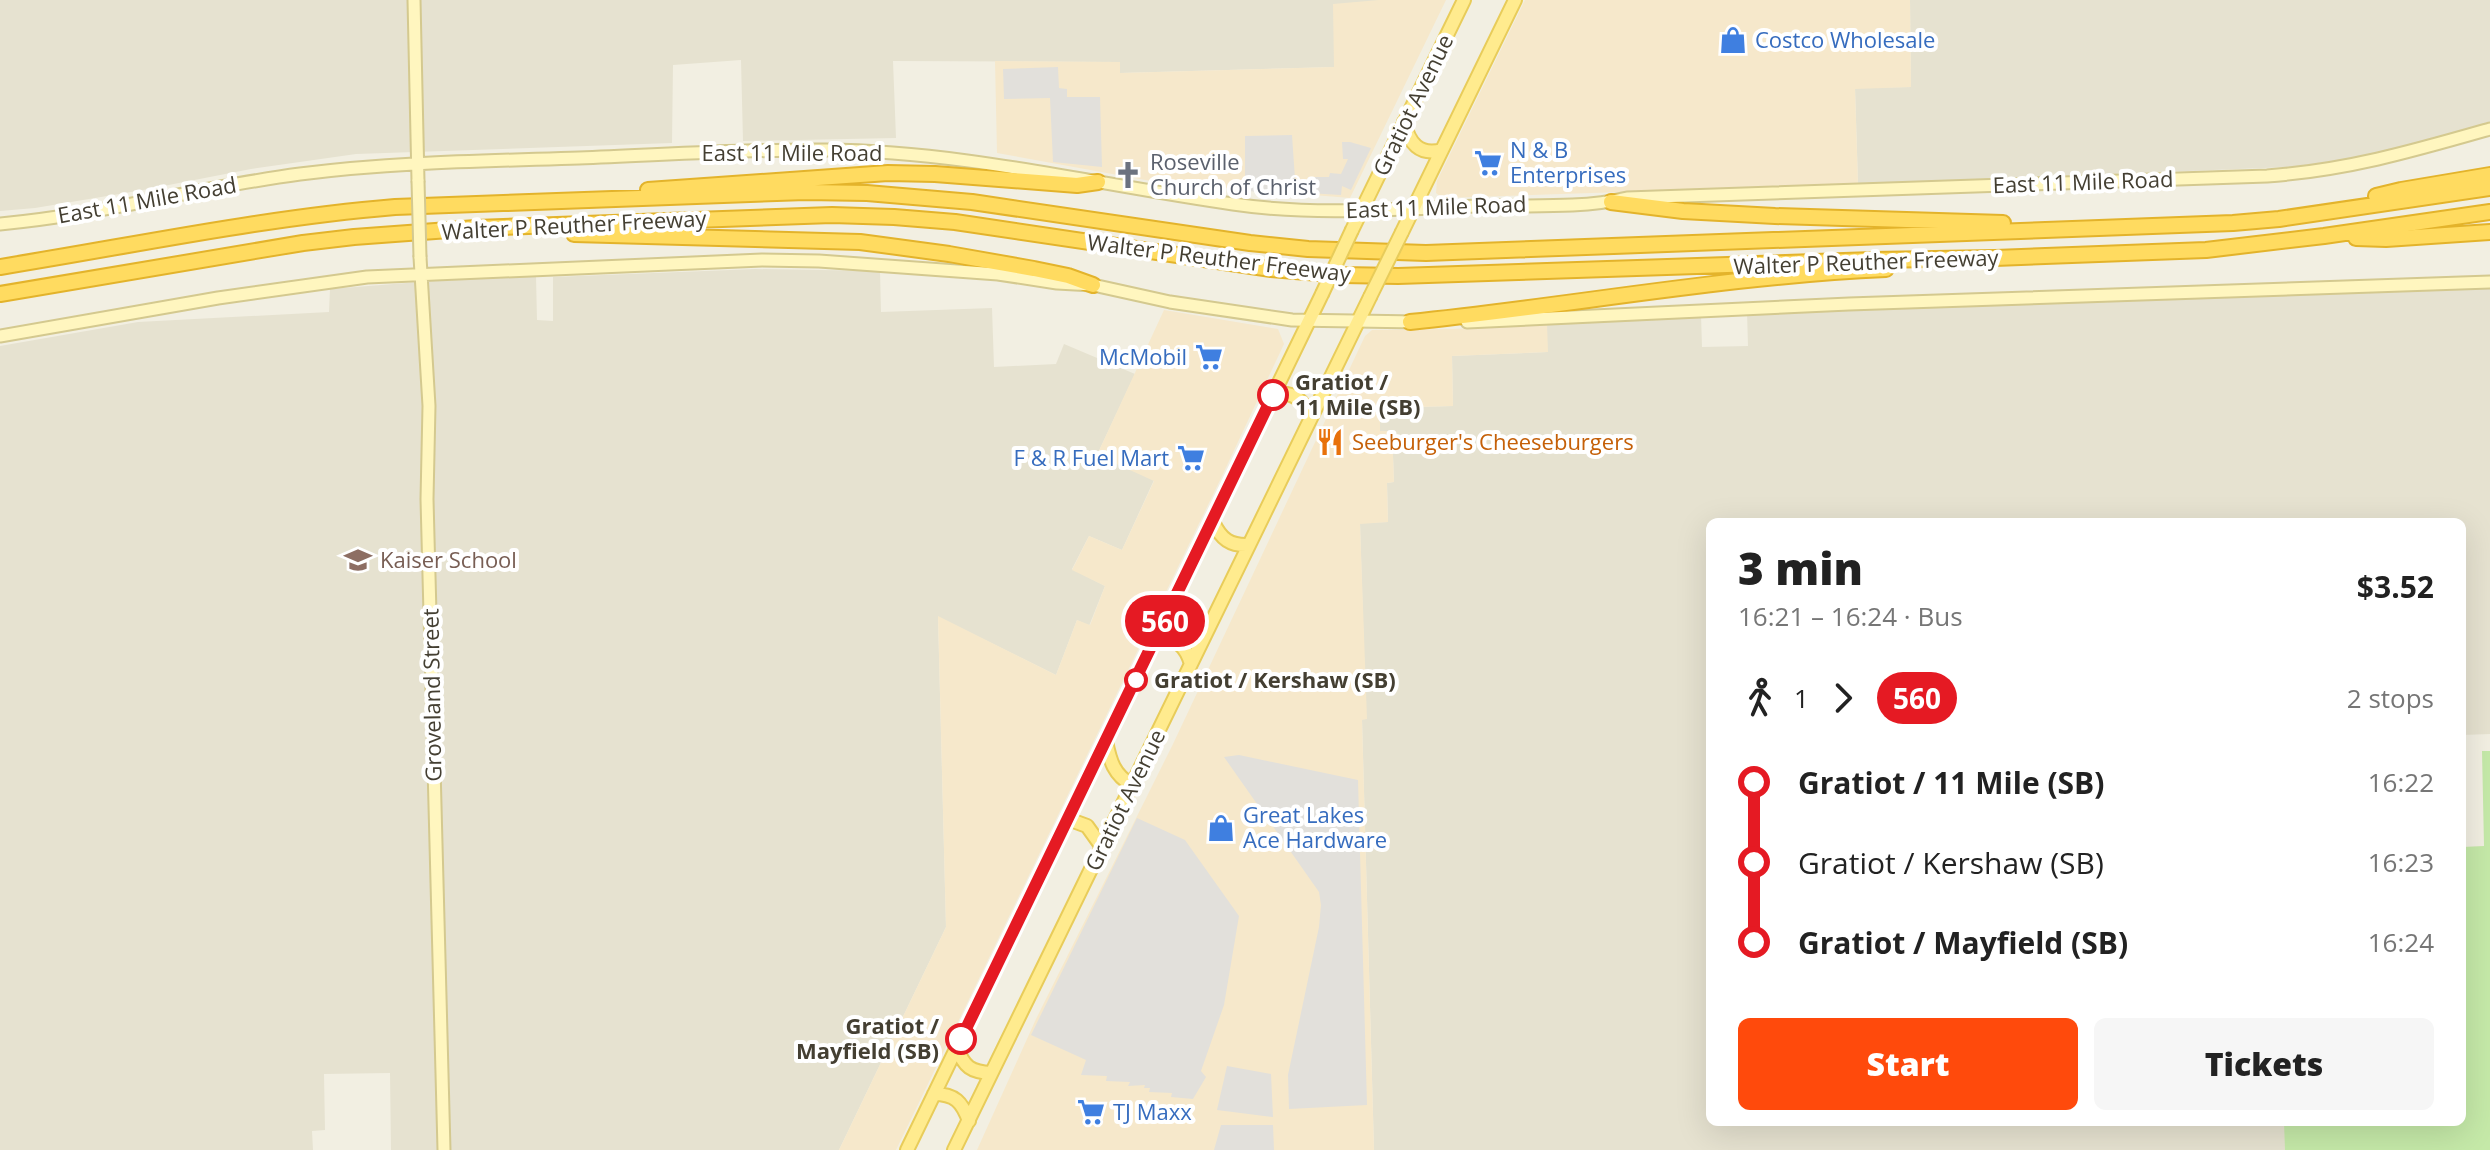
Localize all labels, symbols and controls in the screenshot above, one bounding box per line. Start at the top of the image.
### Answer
place label: Costco Wholesale [1755,24,1935,54]
shop icon: Costco Wholesale [1718,25,1748,55]
street label: Gratiot Avenue [1365,29,1459,180]
place label: N & B Enterprises [1510,134,1626,189]
street label: East 11 Mile Road [702,137,882,167]
place label: Roseville Church of Christ [1150,146,1316,201]
supermarket icon: N & B Enterprises [1473,148,1503,178]
church icon: Roseville Church of Christ [1113,160,1143,190]
street label: East 11 Mile Road [1992,163,2174,199]
street label: East 11 Mile Road [55,169,238,229]
street label: East 11 Mile Road [1345,188,1527,224]
street label: Walter P Reuther Freeway [441,202,708,246]
street label: Walter P Reuther Freeway [1086,226,1353,288]
street label: Walter P Reuther Freeway [1733,241,2000,281]
place label: McMobil [1099,341,1187,371]
supermarket icon: McMobil [1194,342,1224,372]
place label: Gratiot / 11 Mile (SB) [1295,366,1421,421]
marker: Gratiot / 11 Mile (SB) [1258,380,1288,410]
place label: Seeburger's Cheeseburgers [1352,426,1634,456]
restaurant icon: Seeburger's Cheeseburgers [1315,427,1345,457]
place label: F & R Fuel Mart [1014,442,1169,472]
supermarket icon: F & R Fuel Mart [1176,443,1206,473]
text: 3 min [1738,538,1863,598]
place label: Kaiser School [380,544,517,574]
school or university icon: Kaiser School [343,545,373,575]
text: $3.52 [2357,566,2434,607]
line badge: 560 [1119,595,1211,647]
text: 16:21 – 16:24 · Bus [1738,598,1963,634]
text: 560 [1141,602,1189,640]
street label: Groveland Street [414,608,448,782]
place label: Gratiot / Kershaw (SB) [1154,664,1396,694]
marker: Gratiot / Kershaw (SB) [1125,669,1147,691]
icon: walk [1738,676,1782,720]
icon: forward [1821,676,1865,720]
text: 560 [1893,679,1941,717]
text: 1 [1794,680,1809,716]
text: 2 stops [2347,680,2434,716]
street label: Gratiot Avenue [1077,724,1171,875]
text: Gratiot / 11 Mile (SB) [1798,762,2104,803]
text: 16:22 [2368,764,2434,800]
place label: Great Lakes Ace Hardware [1243,799,1387,854]
shop icon: Great Lakes Ace Hardware [1206,813,1236,843]
text: Gratiot / Kershaw (SB) [1798,842,2104,883]
text: 16:23 [2368,844,2434,880]
text: Gratiot / Mayfield (SB) [1798,922,2128,963]
text: 16:24 [2368,924,2434,960]
place label: Gratiot / Mayfield (SB) [796,1010,939,1065]
button: Start [1738,1018,2078,1110]
button: Tickets [2094,1018,2434,1110]
marker: Gratiot / Mayfield (SB) [946,1024,976,1054]
place label: TJ Maxx [1113,1096,1192,1126]
supermarket icon: TJ Maxx [1076,1097,1106,1127]

